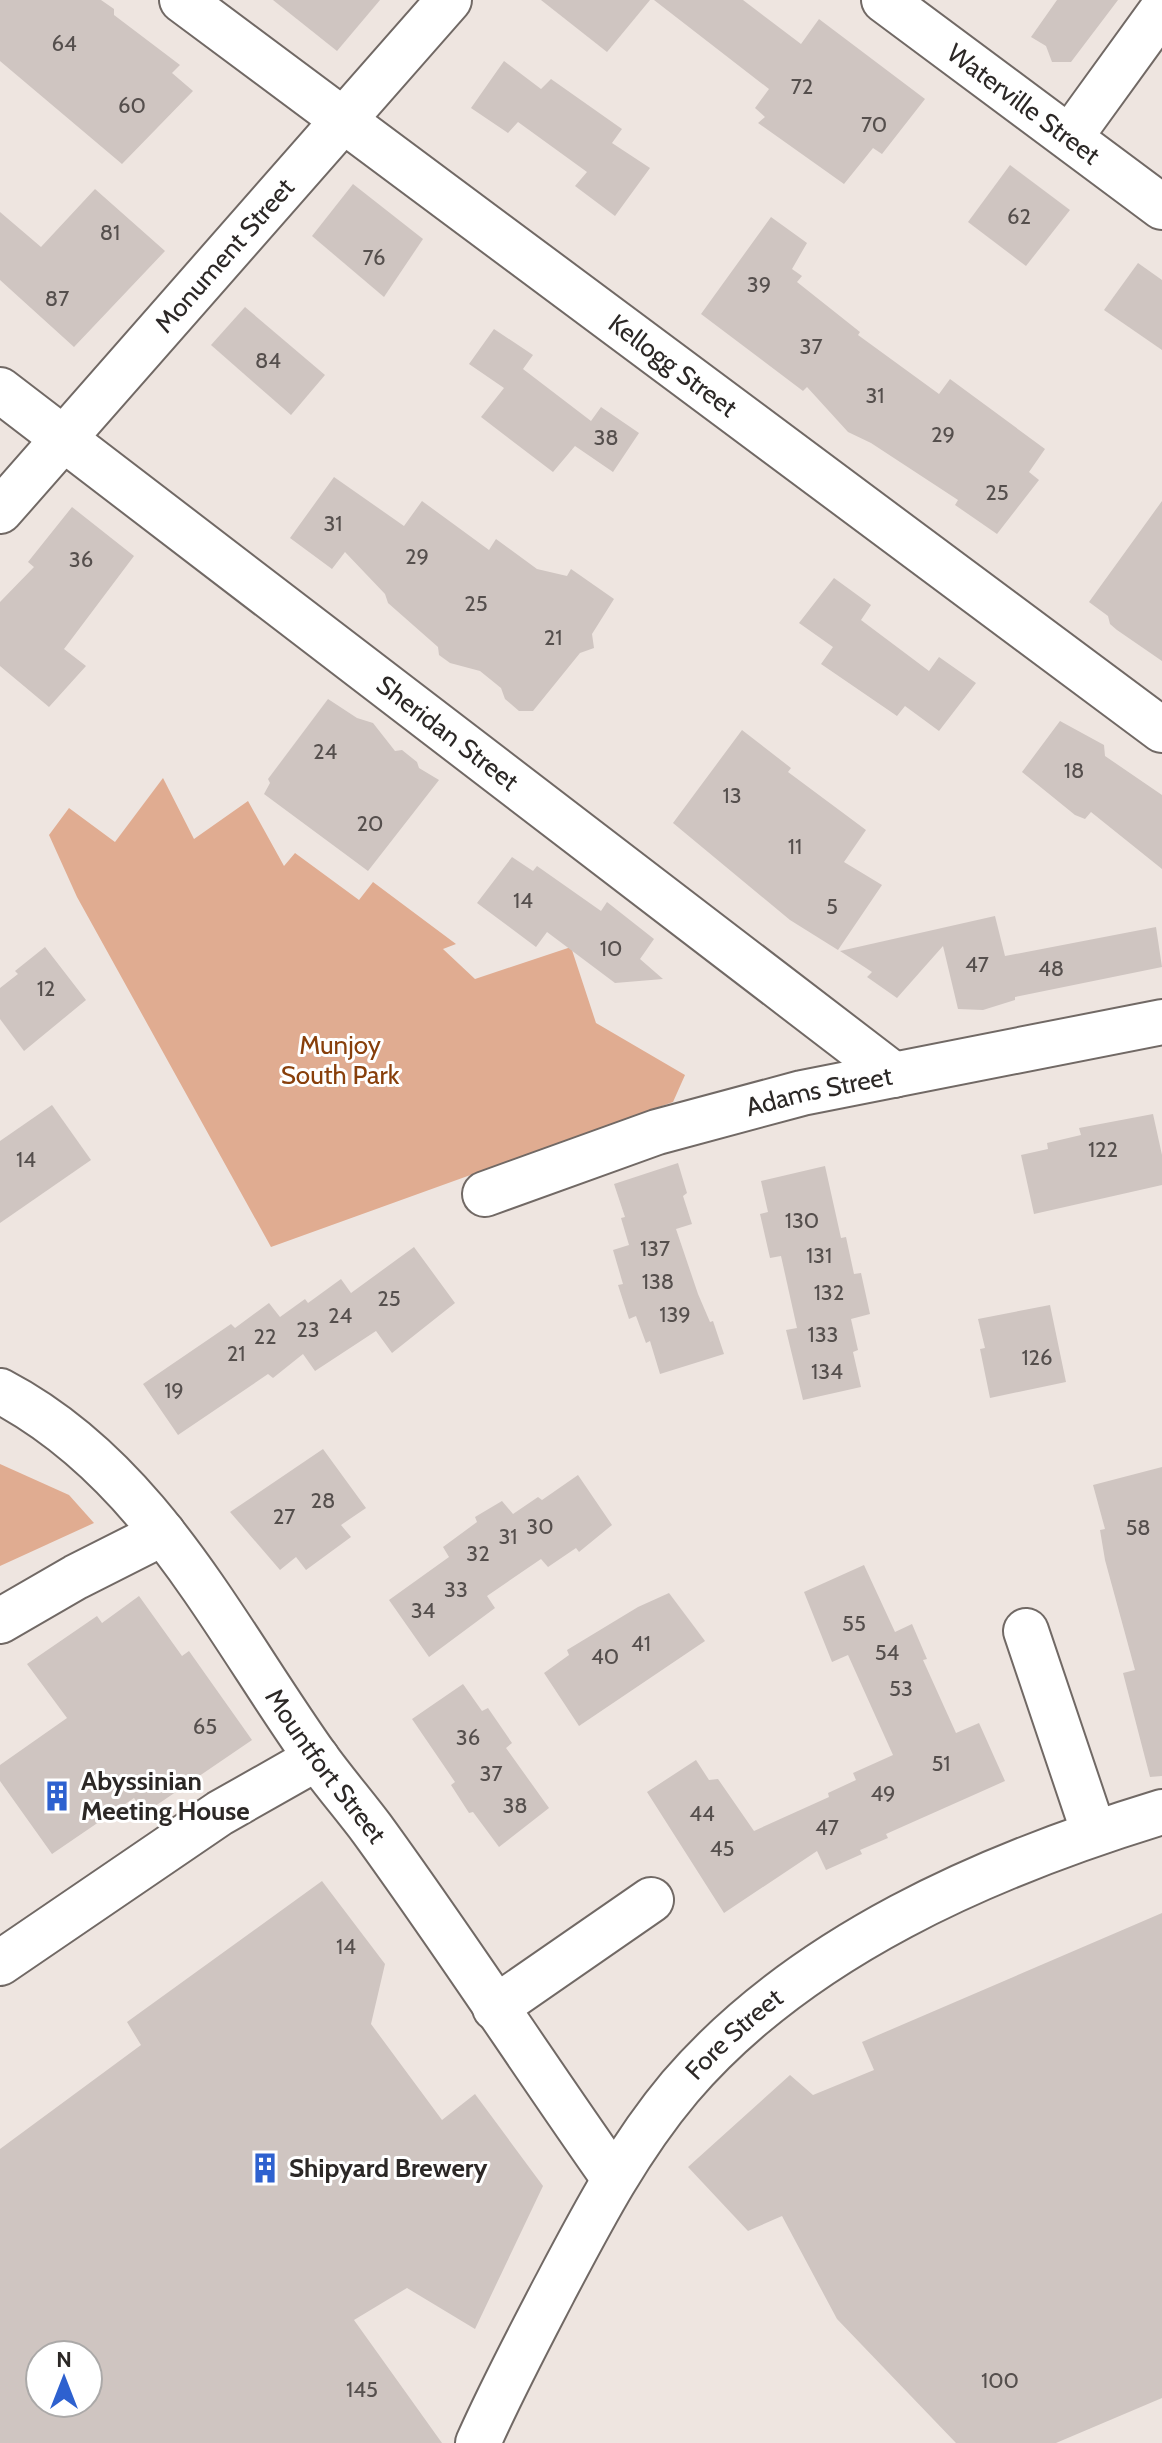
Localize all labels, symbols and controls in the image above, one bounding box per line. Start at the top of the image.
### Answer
house number: 64 [51,30,77,57]
street label: Waterville Street [941,37,1106,171]
house number: 72 [791,73,813,100]
house number: 60 [118,92,146,119]
house number: 70 [861,111,887,138]
street label: Monument Street [148,172,301,339]
house number: 62 [1007,203,1031,230]
house number: 81 [100,219,120,246]
house number: 76 [362,244,386,271]
house number: 39 [747,271,771,298]
house number: 87 [45,285,69,312]
street label: Kellogg Street [602,307,744,424]
house number: 37 [800,333,822,360]
house number: 84 [255,347,281,374]
house number: 31 [865,382,885,409]
house number: 29 [931,421,955,448]
house number: 38 [593,424,619,451]
house number: 25 [985,479,1009,506]
house number: 31 [323,510,343,537]
house number: 29 [405,543,429,570]
house number: 36 [69,546,93,573]
house number: 25 [464,590,488,617]
house number: 21 [544,624,562,651]
street label: Sheridan Street [370,669,525,798]
house number: 24 [313,738,337,765]
house number: 18 [1064,757,1084,784]
house number: 13 [722,782,742,809]
house number: 20 [357,810,383,837]
house number: 11 [788,833,802,860]
house number: 14 [513,887,533,914]
house number: 5 [826,893,838,920]
house number: 10 [600,935,622,962]
house number: 47 [965,951,989,978]
house number: 48 [1038,955,1064,982]
house number: 12 [37,975,55,1002]
park label: Munjoy South Park [281,1029,400,1091]
street label: Adams Street [742,1060,895,1123]
house number: 122 [1088,1136,1118,1163]
house number: 14 [16,1146,36,1173]
house number: 130 [785,1207,819,1234]
house number: 137 [640,1235,670,1262]
house number: 131 [806,1242,832,1269]
house number: 138 [642,1268,674,1295]
house number: 132 [814,1279,844,1306]
house number: 25 [377,1285,401,1312]
house number: 139 [659,1301,691,1328]
house number: 24 [328,1302,352,1329]
house number: 23 [296,1316,320,1343]
house number: 133 [808,1321,838,1348]
house number: 22 [253,1323,277,1350]
house number: 21 [227,1340,245,1367]
house number: 126 [1021,1344,1053,1371]
house number: 134 [811,1358,843,1385]
house number: 19 [164,1377,184,1404]
house number: 28 [311,1487,335,1514]
house number: 27 [273,1503,295,1530]
house number: 30 [526,1513,554,1540]
house number: 58 [1125,1514,1151,1541]
house number: 31 [498,1523,518,1550]
house number: 32 [466,1540,490,1567]
house number: 33 [444,1576,468,1603]
house number: 34 [411,1597,436,1624]
house number: 55 [842,1610,866,1637]
house number: 41 [631,1630,651,1657]
house number: 54 [875,1639,900,1666]
house number: 40 [591,1643,619,1670]
house number: 53 [889,1675,913,1702]
street label: Mountfort Street [258,1683,393,1850]
house number: 65 [193,1713,217,1740]
house number: 36 [456,1724,480,1751]
house number: 51 [931,1750,951,1777]
house number: 37 [480,1760,502,1787]
place label: Abyssinian Meeting House [81,1765,250,1827]
building icon: Abyssinian Meeting House [40,1779,74,1813]
house number: 49 [870,1780,896,1807]
house number: 38 [502,1792,528,1819]
house number: 44 [689,1800,715,1827]
house number: 47 [815,1814,839,1841]
house number: 45 [710,1835,734,1862]
house number: 14 [336,1933,356,1960]
street label: Fore Street [678,1981,789,2086]
building icon: Shipyard Brewery [248,2151,282,2185]
place label: Shipyard Brewery [289,2152,487,2184]
north arrow [24,2339,104,2419]
text: N [56,2346,72,2373]
house number: 100 [981,2367,1019,2394]
house number: 145 [346,2376,378,2403]

